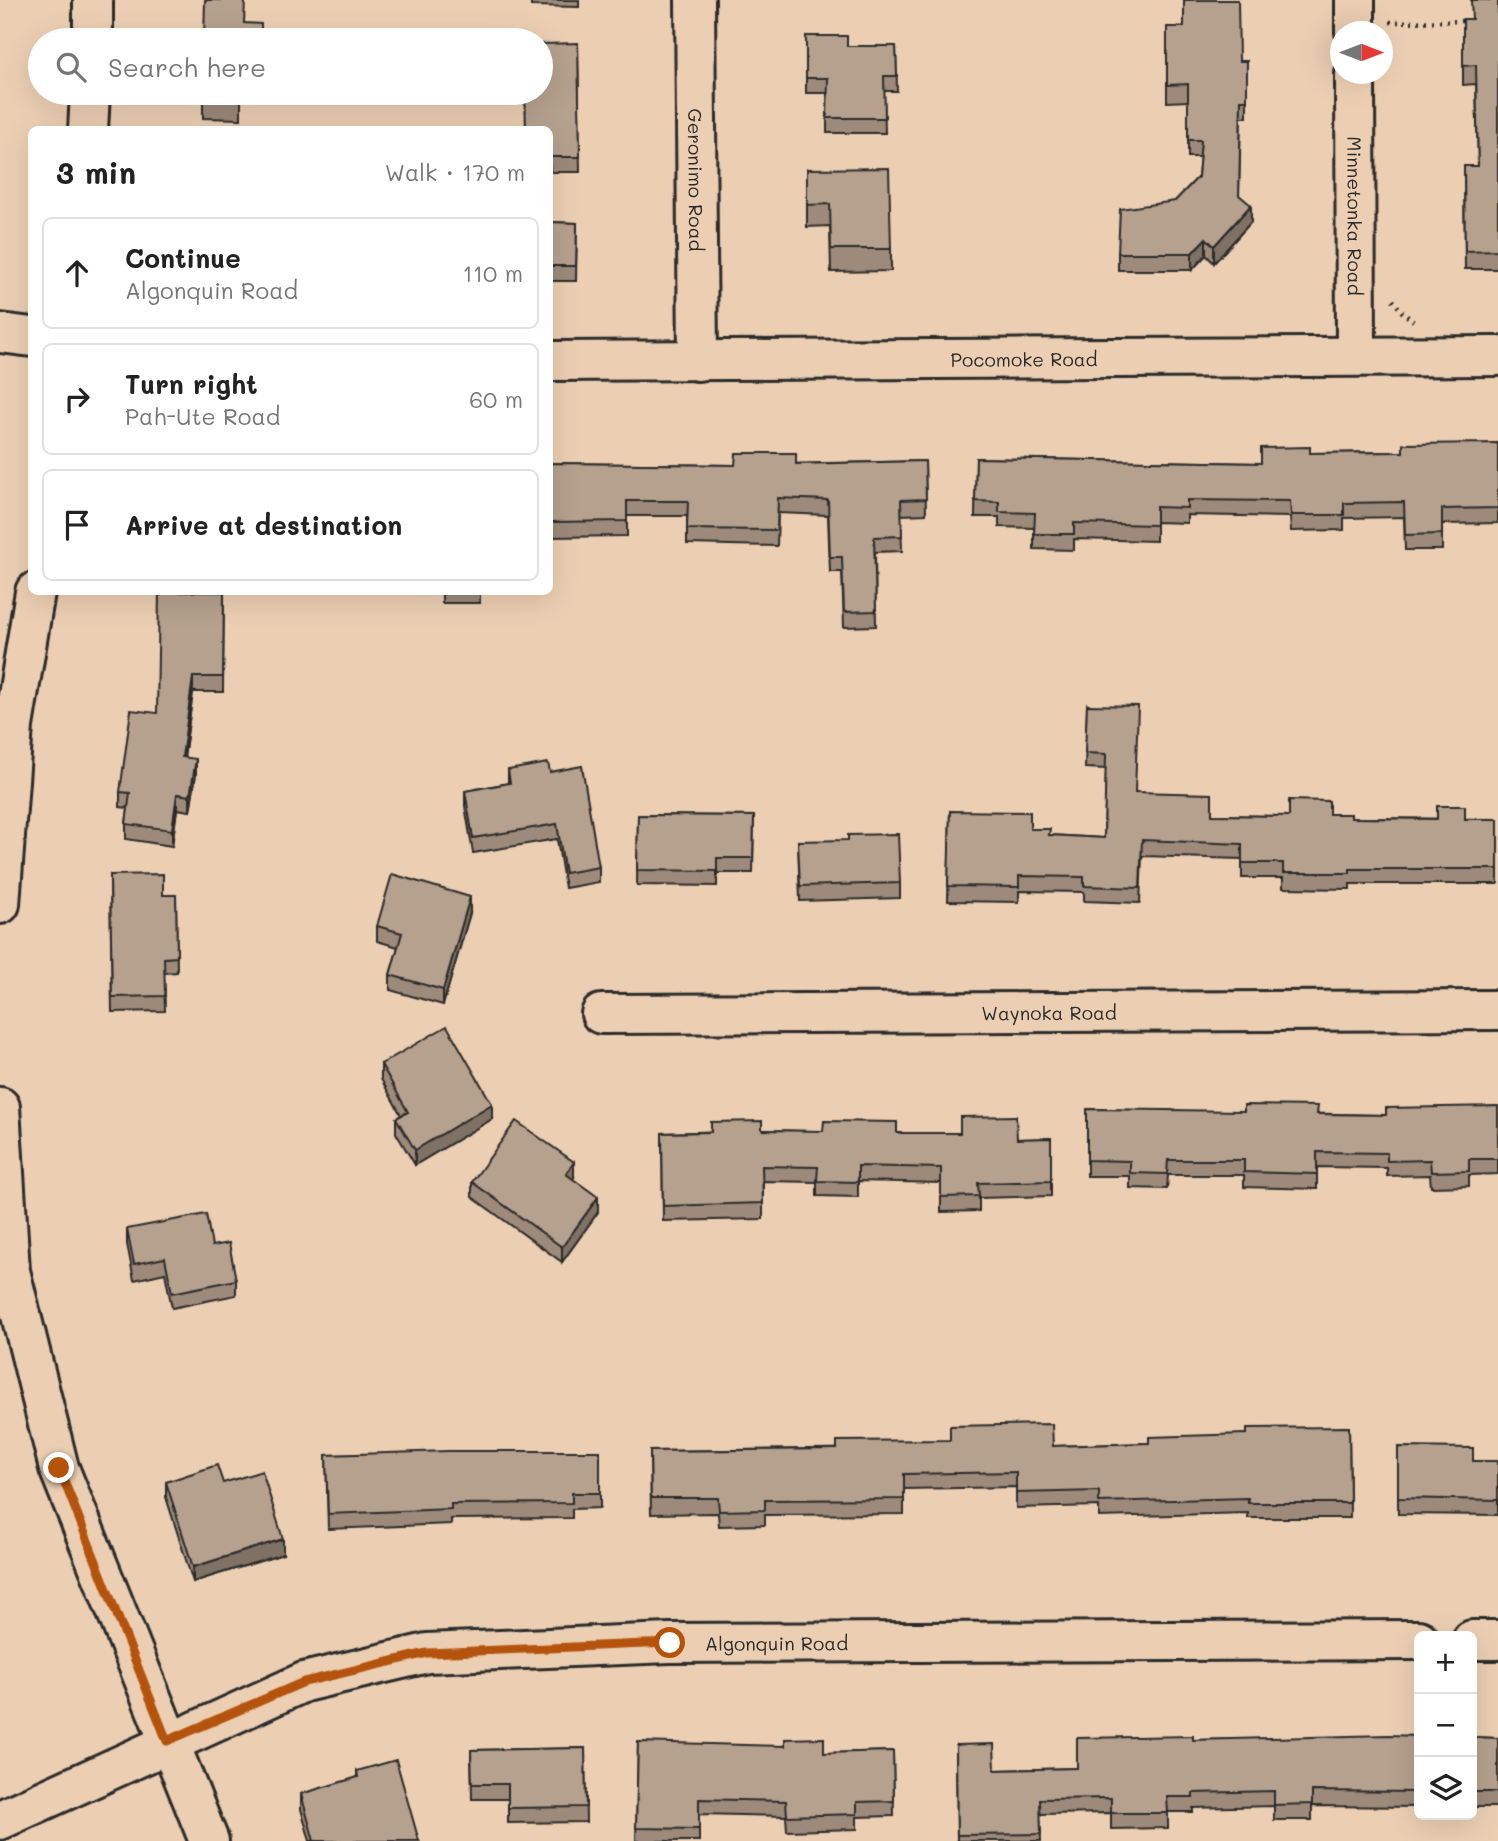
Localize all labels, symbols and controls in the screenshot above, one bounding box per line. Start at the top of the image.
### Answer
north arrow [1330,21,1393,84]
search box [28,28,553,105]
icon: search [52,48,90,86]
text: Search here [108,50,266,84]
street label: Geronimo Road [683,108,710,252]
street label: Minnetonka Road [1343,136,1368,296]
text: 3 min [56,152,136,192]
text: Walk · 170 m [385,157,525,187]
text: Continue [125,241,241,275]
icon: ahead [58,254,96,292]
text: 110 m [463,258,523,288]
text: Algonquin Road [125,275,298,305]
street label: Pocomoke Road [950,346,1098,371]
text: Turn right [125,367,258,401]
icon: right [58,380,96,418]
text: 60 m [469,384,523,414]
text: Pah-Ute Road [125,401,280,431]
icon: arrive [58,506,96,544]
text: Arrive at destination [125,508,402,542]
street label: Waynoka Road [981,999,1117,1025]
route end [43,1452,74,1483]
route start [654,1627,685,1658]
street label: Algonquin Road [705,1630,848,1655]
map controls [1414,1631,1477,1820]
button: + [1414,1631,1477,1694]
button: − [1414,1694,1477,1757]
button: layers [1414,1757,1477,1820]

